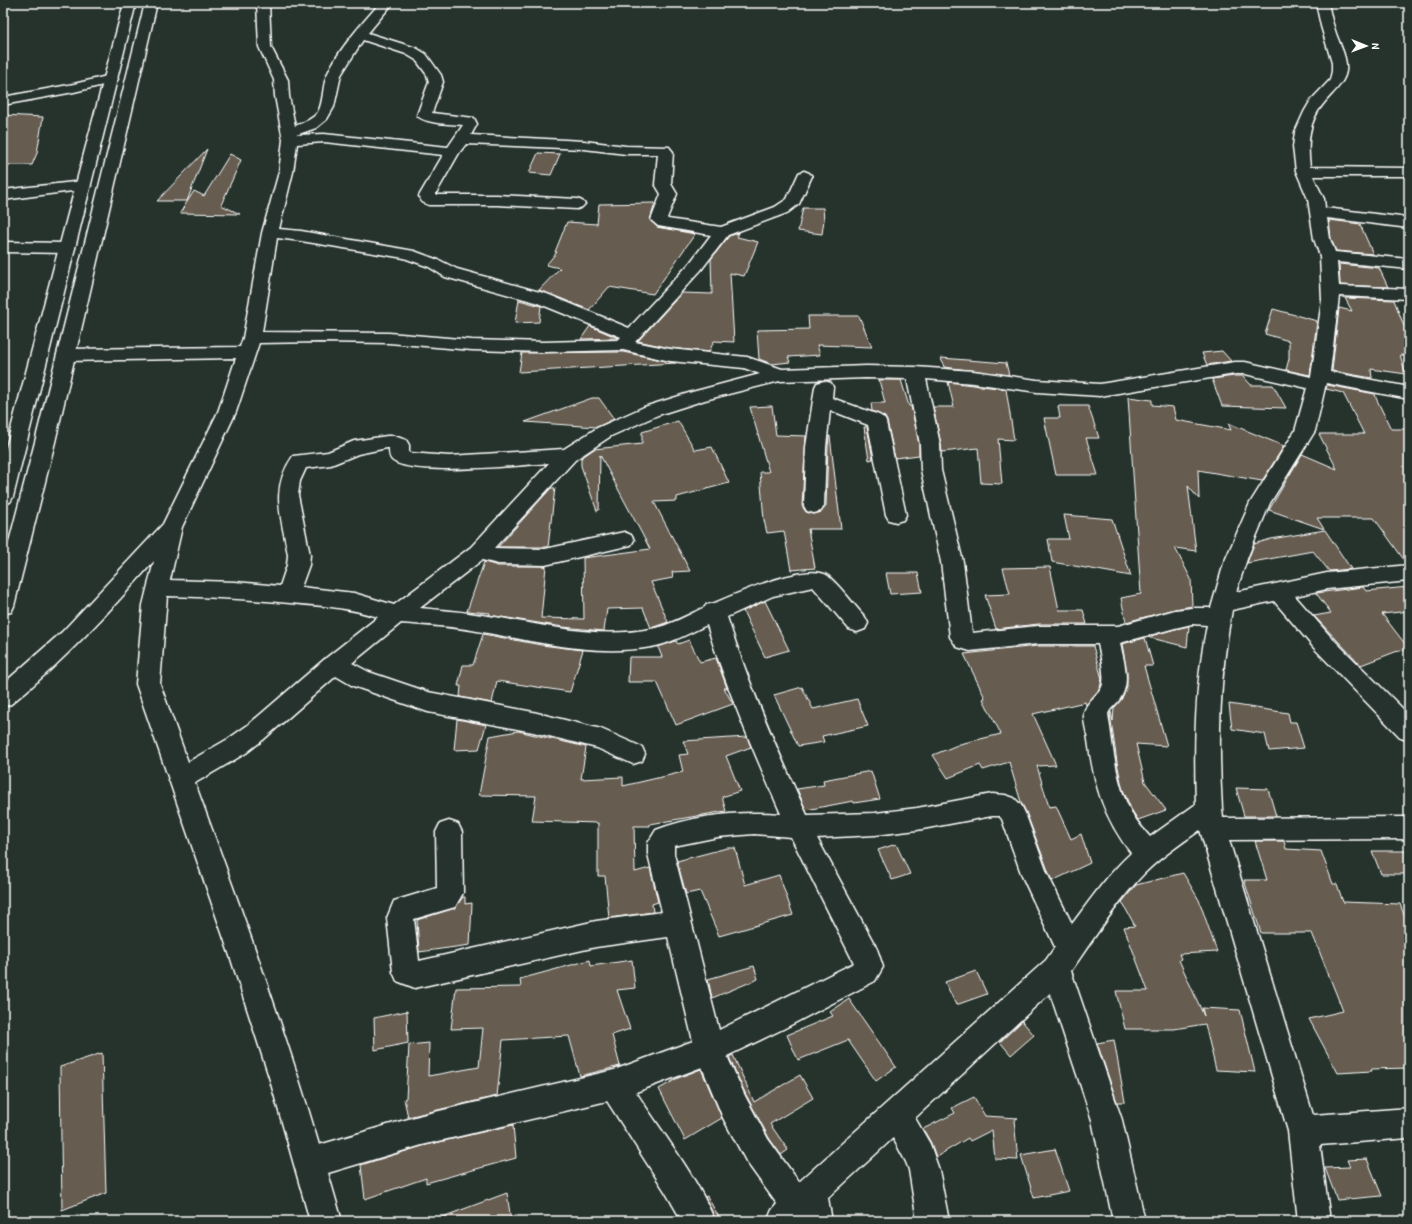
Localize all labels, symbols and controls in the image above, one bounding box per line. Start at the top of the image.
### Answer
north arrow [1346,26,1386,66]
text: N [1369,43,1383,49]

